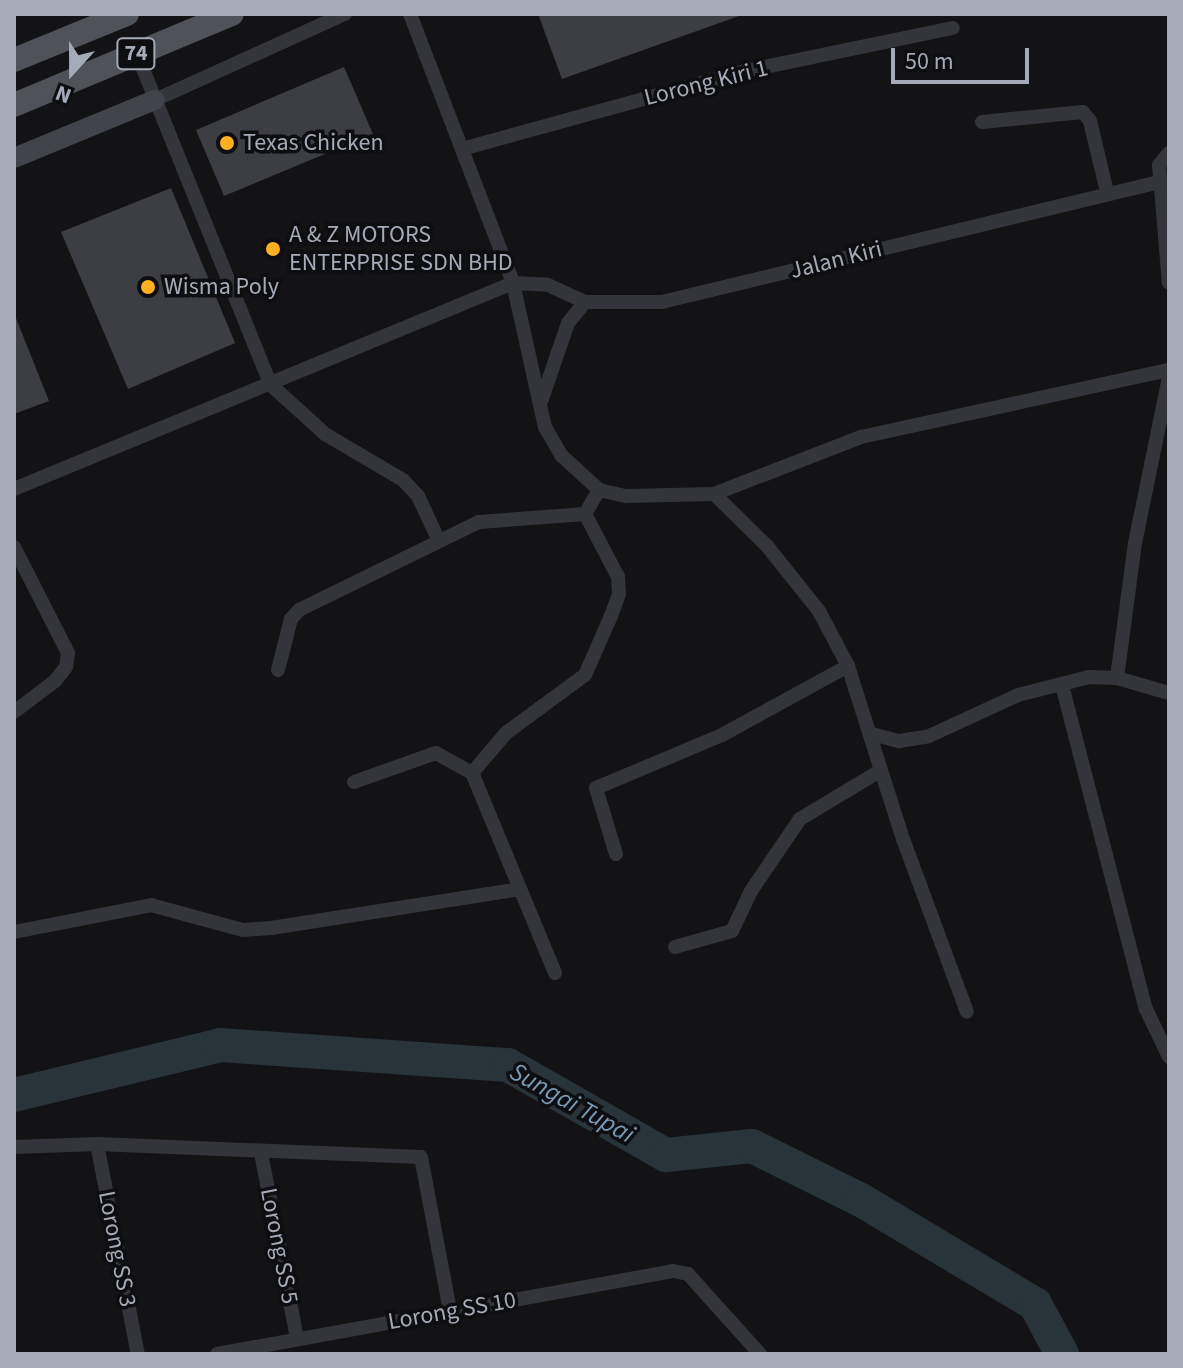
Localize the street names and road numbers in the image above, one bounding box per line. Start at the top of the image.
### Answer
road number: 74 [116,36,156,72]
street label: Lorong Kiri 1 [641,54,771,112]
street label: Jalan Kiri [787,235,885,285]
street label: Lorong SS 5 [254,1186,304,1306]
street label: Lorong SS 3 [92,1189,142,1309]
street label: Lorong SS 10 [386,1286,518,1336]

